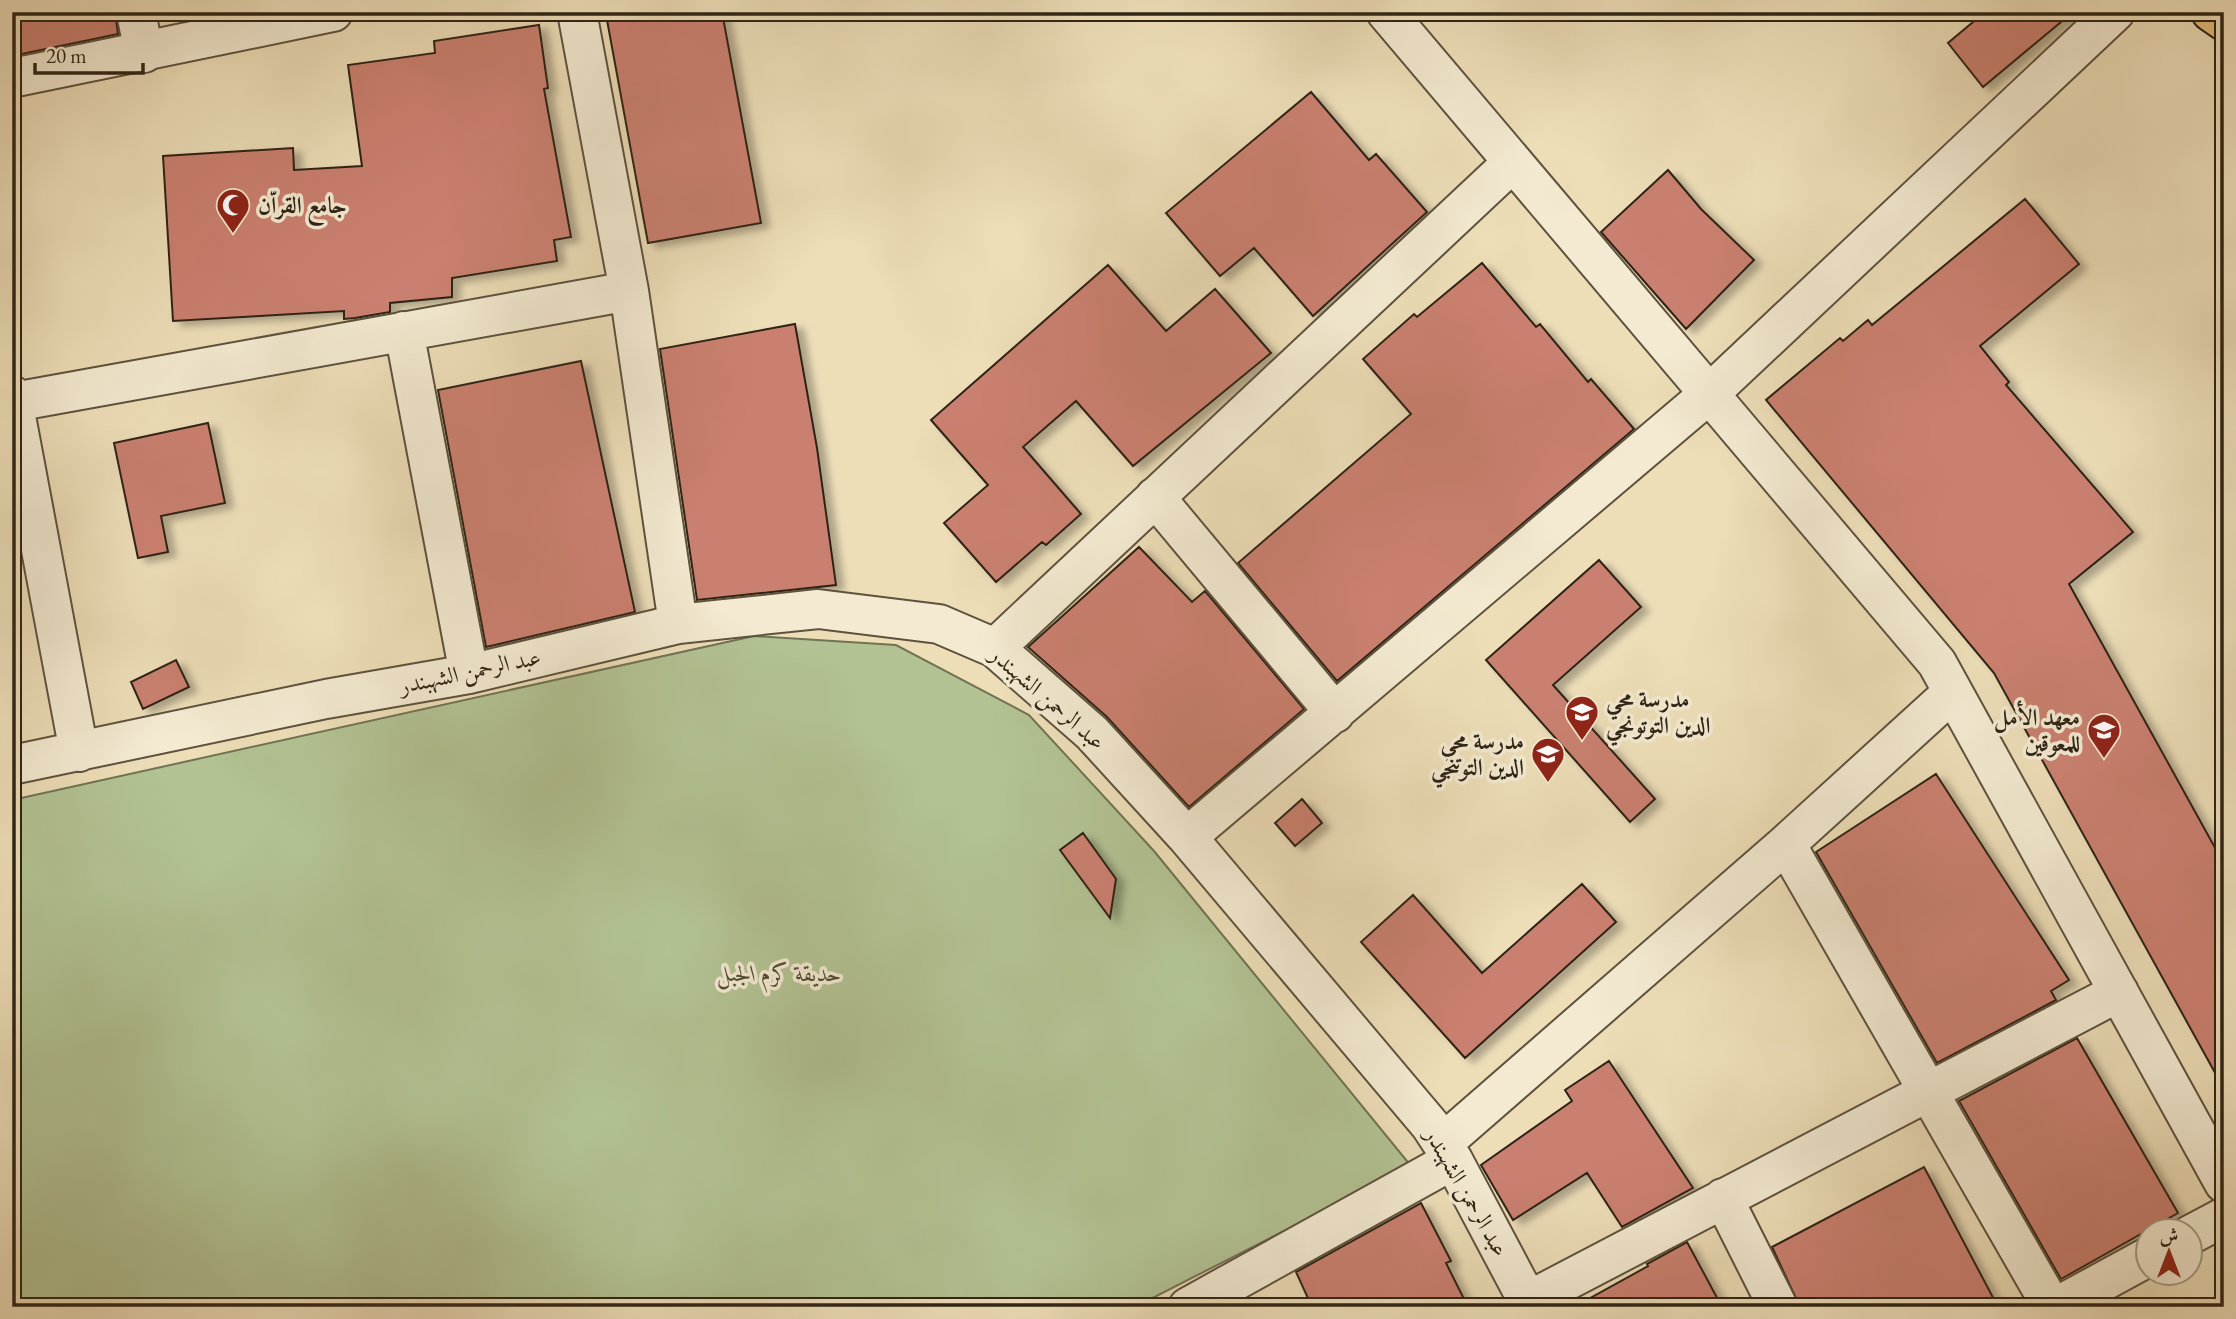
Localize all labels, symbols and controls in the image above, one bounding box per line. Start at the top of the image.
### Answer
scale bar [35,32,144,76]
text: 20 m [46,42,87,69]
mosque icon: جامع القراّن [214,186,252,235]
place label: جامع القراّن [258,190,347,227]
street label: عبد الرحمن الشهبندر [982,638,1112,757]
street label: عبد الرحمن الشهبندر [395,641,544,702]
place label: مدرسة محي الدين التوتونجي [1606,684,1710,747]
school or university icon: مدرسة محي الدين التوتونجي [1563,693,1601,742]
place label: معهد الأمل للمعوقين [1994,700,2080,758]
school or university icon: معهد الأمل للمعوقين [2085,711,2123,760]
place label: مدرسة محي الدين التوتنجي [1431,726,1524,789]
school or university icon: مدرسة محي الدين التوتنجي [1529,735,1567,784]
park label: حديقة كرم الجبل [716,958,842,993]
street label: عبد الرحمن الشهبندر [1416,1121,1516,1262]
north arrow [2134,1218,2204,1288]
text: ش [2160,1223,2178,1248]

